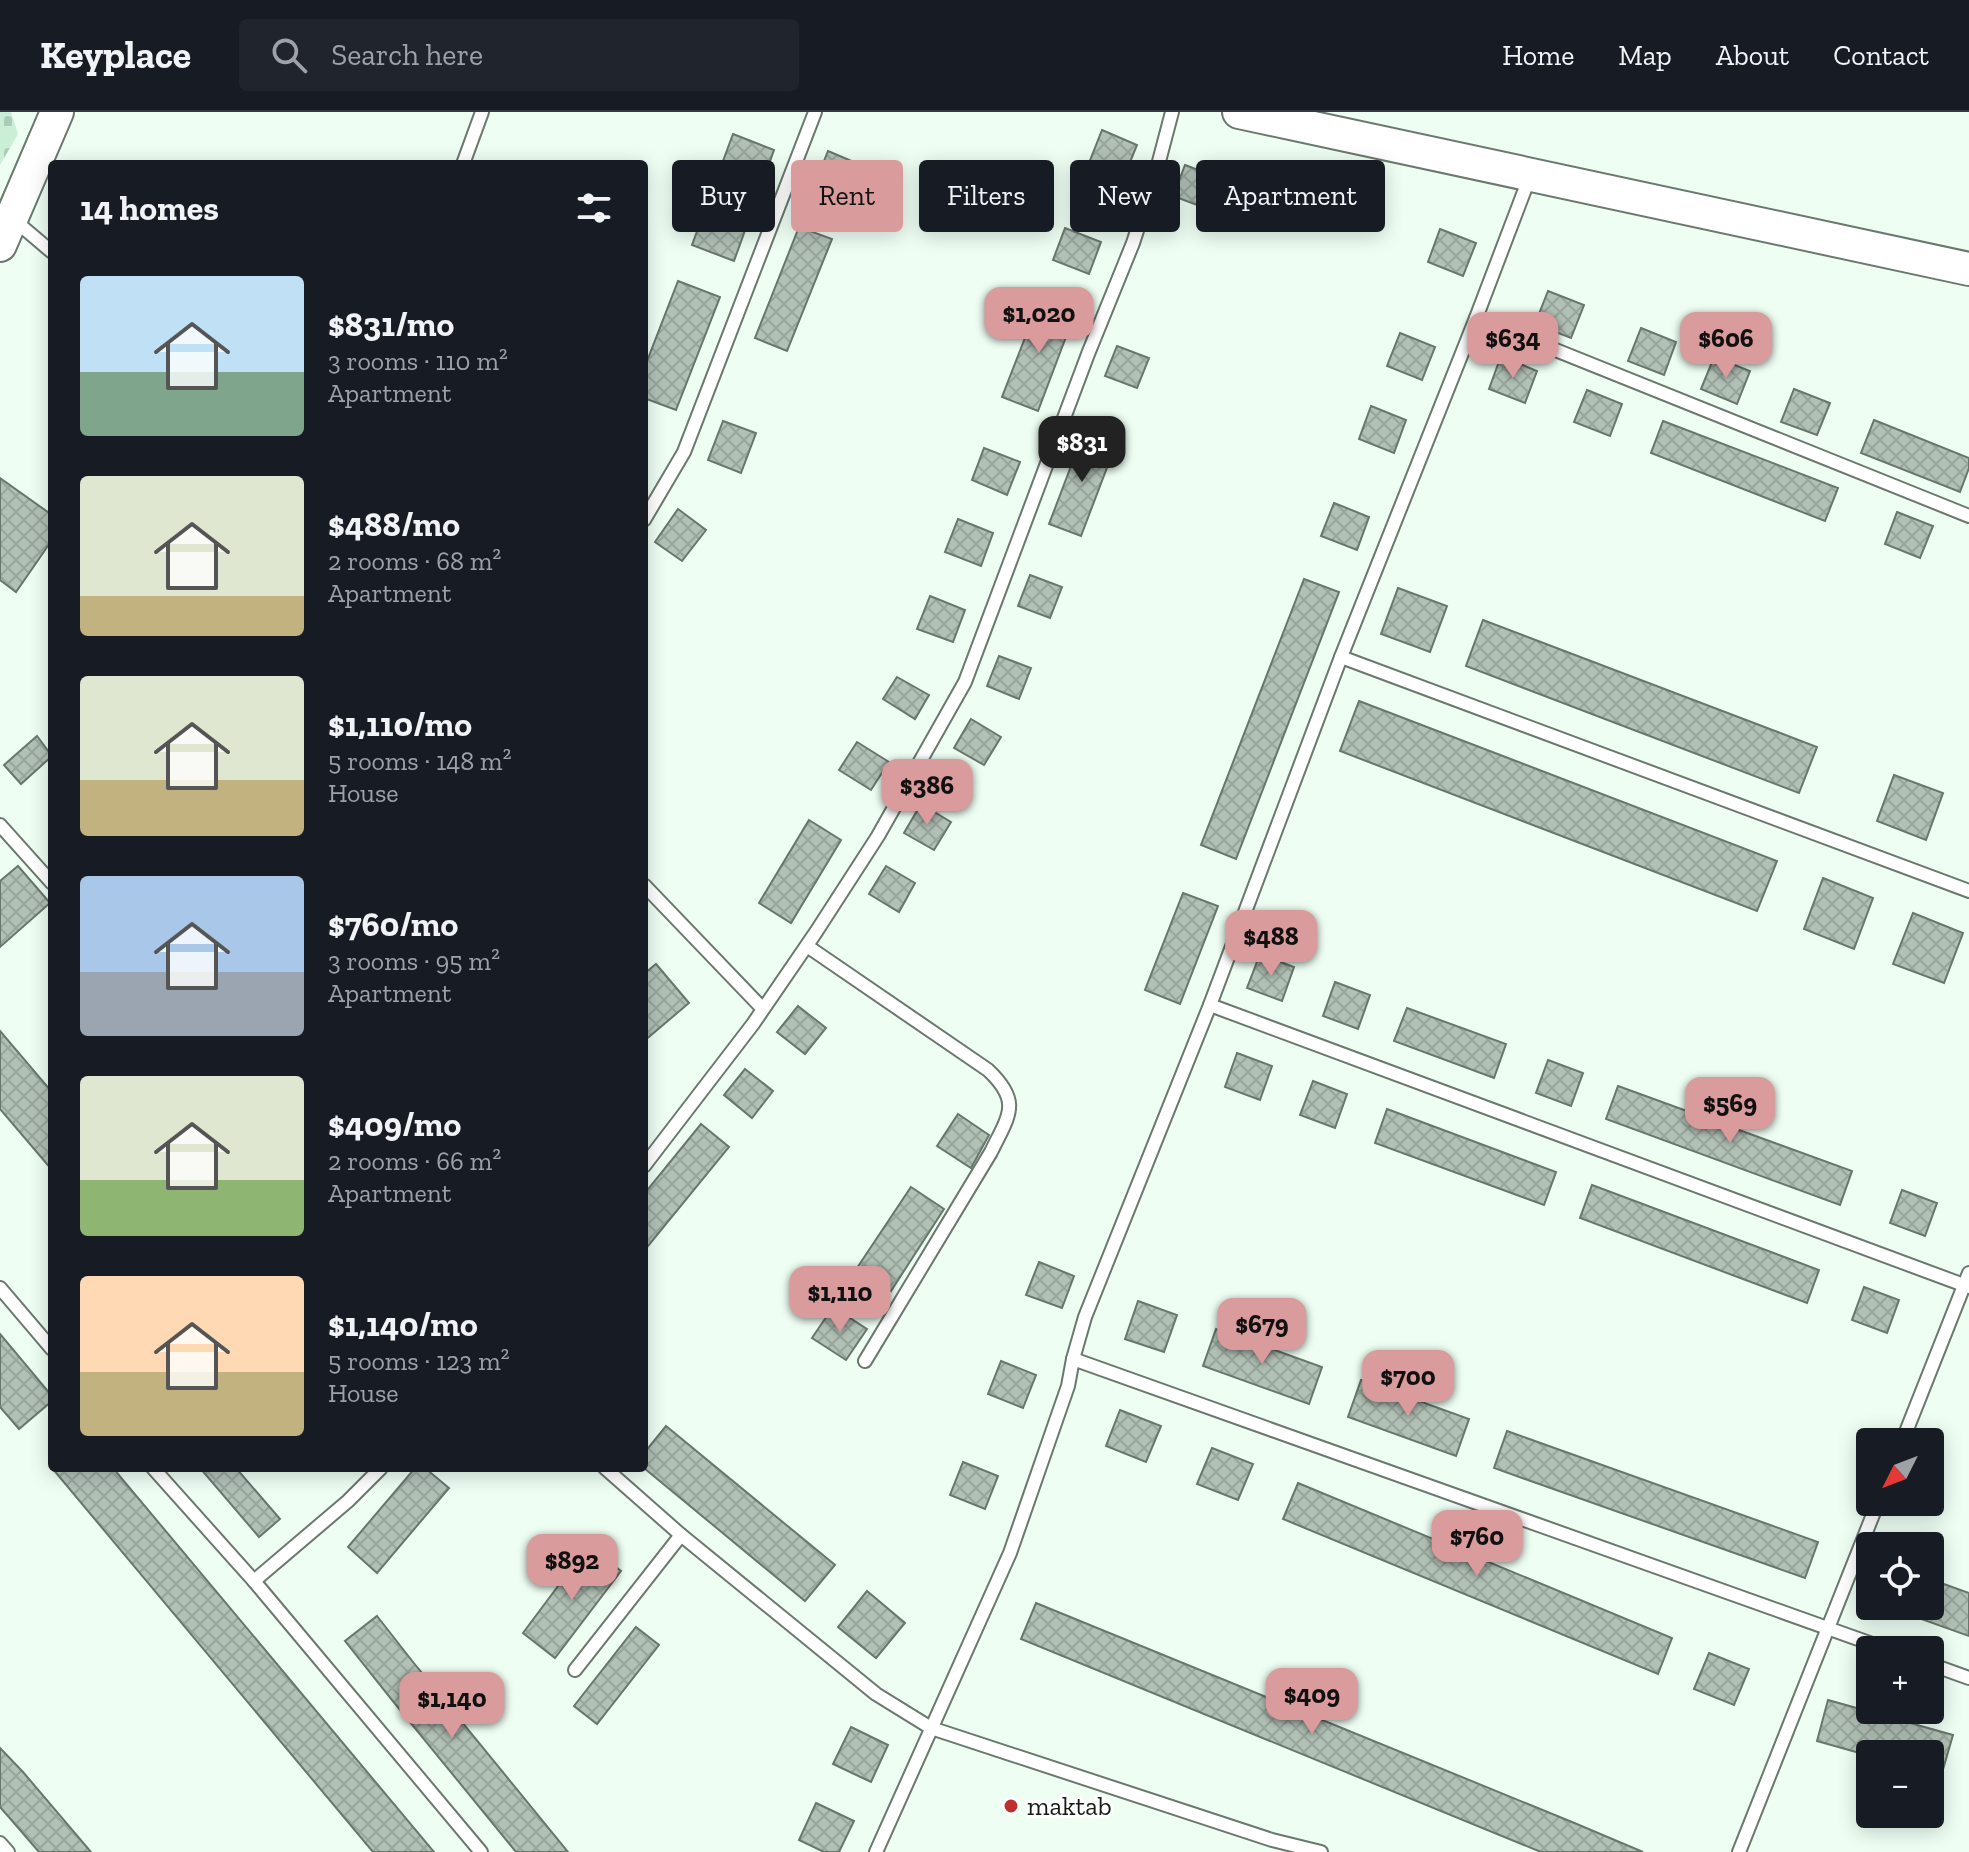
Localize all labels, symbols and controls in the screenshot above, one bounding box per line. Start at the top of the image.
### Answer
search box [239,19,799,91]
text: Keyplace [40,32,191,78]
icon: search [267,33,311,77]
text: Search here [331,37,483,73]
text: Home [1502,39,1574,72]
text: Map [1618,39,1672,72]
text: About [1716,39,1789,72]
text: Contact [1833,39,1929,72]
chip: Buy [672,160,775,232]
chip: Rent [791,160,903,232]
chip: Filters [919,160,1054,232]
chip: New [1070,160,1180,232]
chip: Apartment [1196,160,1385,232]
icon: filters [572,186,616,230]
text: 14 homes [80,188,219,229]
pin: $1,020 [974,287,1104,355]
text: $1,020 [1003,297,1075,329]
text: $831/mo [328,304,454,345]
icon: home [144,308,240,404]
pin: $634 [1466,312,1560,380]
pin: $606 [1679,312,1773,380]
text: $634 [1485,322,1541,354]
text: $606 [1698,322,1754,354]
text: 3 rooms · 110 m² [328,345,508,377]
text: Apartment [328,377,451,409]
pin: $831 [1035,416,1129,484]
text: $831 [1056,426,1108,458]
text: $488/mo [328,504,460,545]
icon: home [144,508,240,604]
text: 2 rooms · 68 m² [328,545,501,577]
text: Apartment [328,577,451,609]
text: $1,110/mo [328,704,472,745]
icon: home [144,708,240,804]
text: 5 rooms · 148 m² [328,745,512,777]
pin: $386 [880,759,974,827]
text: $386 [900,769,954,801]
text: House [328,777,399,809]
text: $760/mo [328,904,458,945]
icon: home [144,908,240,1004]
pin: $488 [1224,910,1318,978]
text: $488 [1243,920,1299,952]
text: 3 rooms · 95 m² [328,945,500,977]
text: Apartment [328,977,451,1009]
pin: $569 [1683,1077,1777,1145]
text: $569 [1703,1087,1757,1119]
text: $409/mo [328,1104,461,1145]
icon: home [144,1108,240,1204]
text: 2 rooms · 66 m² [328,1145,501,1177]
text: Apartment [328,1177,451,1209]
pin: $1,110 [775,1266,905,1334]
text: $1,110 [807,1276,873,1308]
pin: $679 [1215,1298,1309,1366]
text: $1,140/mo [328,1304,478,1345]
icon: home [144,1308,240,1404]
text: $679 [1235,1308,1289,1340]
text: 5 rooms · 123 m² [328,1345,510,1377]
pin: $700 [1361,1350,1455,1418]
text: $700 [1380,1360,1436,1392]
text: House [328,1377,399,1409]
north arrow [1856,1428,1944,1516]
map controls [1856,1428,1944,1828]
pin: $760 [1430,1510,1524,1578]
text: $760 [1450,1520,1504,1552]
button: locate [1856,1532,1944,1620]
pin: $892 [525,1534,619,1602]
text: $892 [545,1544,599,1576]
button: + [1856,1636,1944,1724]
pin: $409 [1265,1668,1359,1736]
pin: $1,140 [387,1672,517,1740]
text: $409 [1284,1678,1340,1710]
text: $1,140 [417,1682,487,1714]
button: − [1856,1740,1944,1828]
place label: maktab [1027,1790,1112,1822]
marker: maktab [1002,1797,1020,1815]

